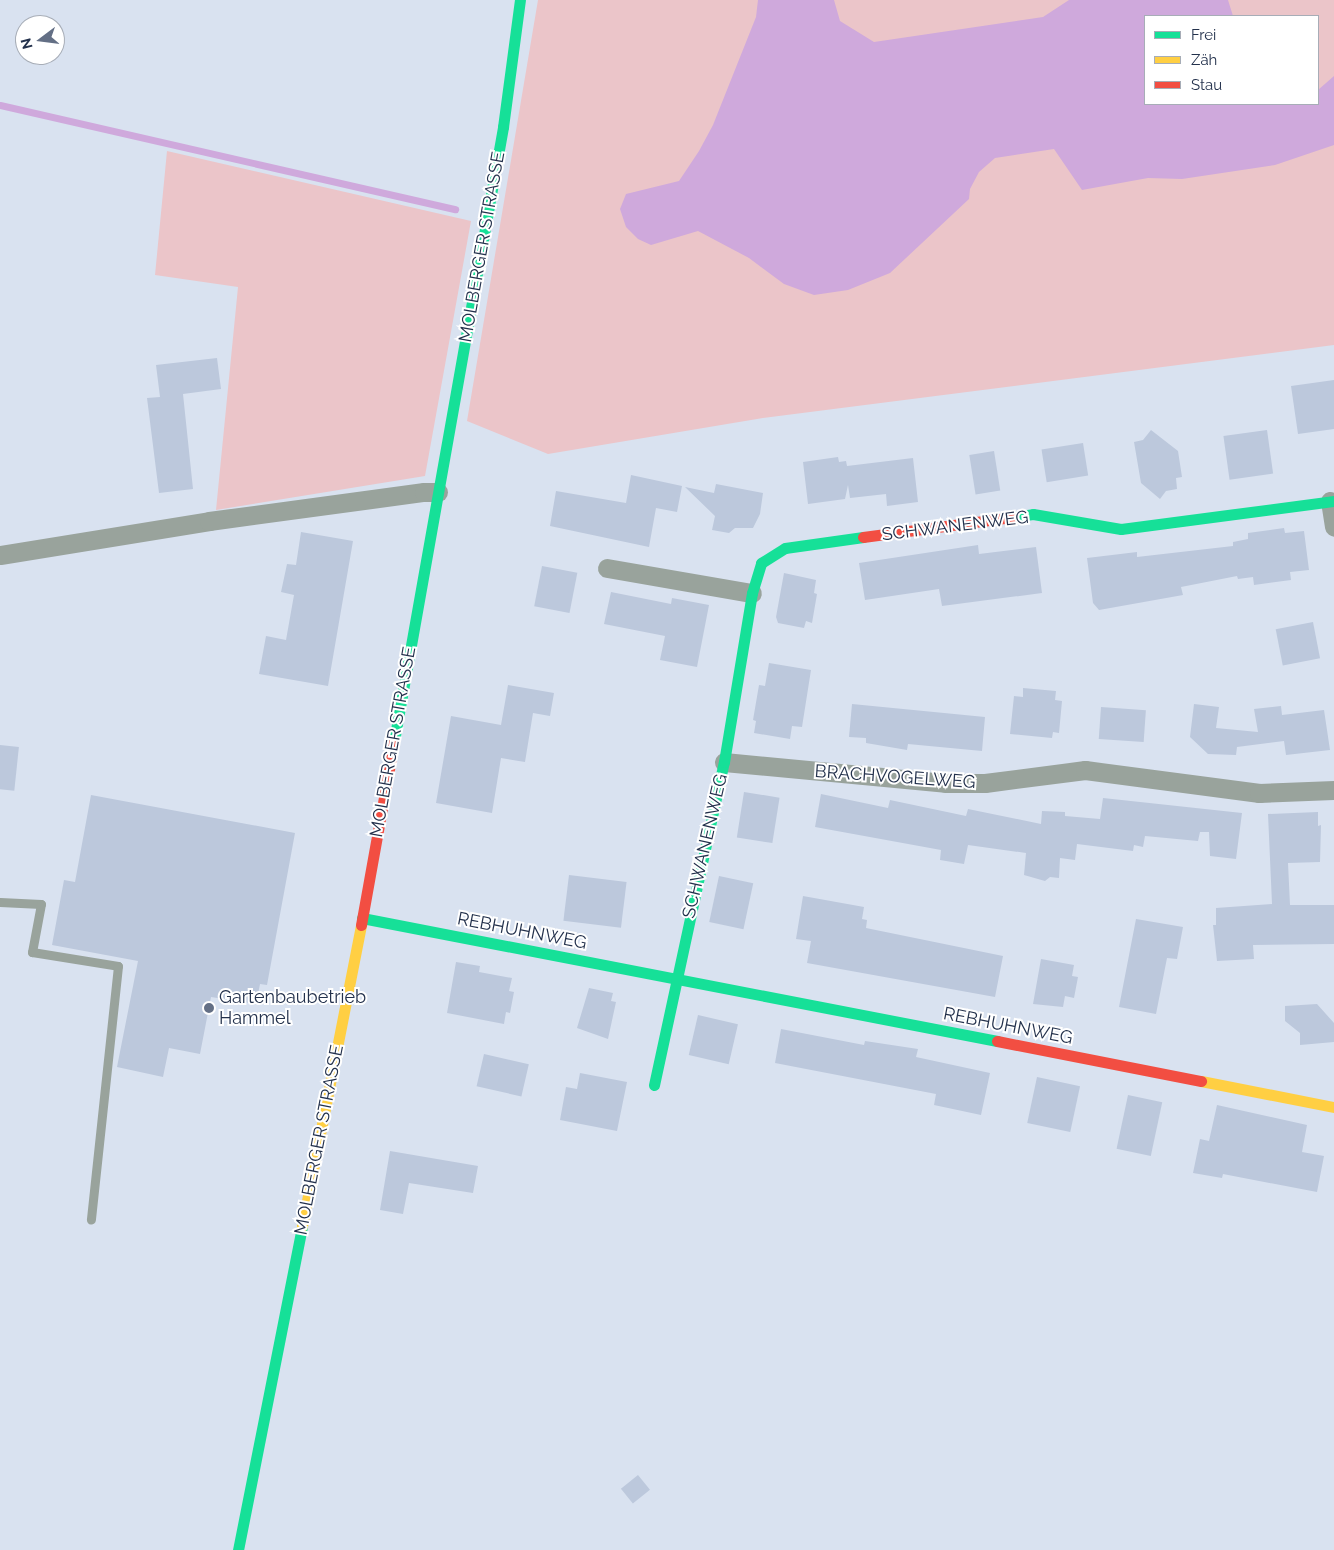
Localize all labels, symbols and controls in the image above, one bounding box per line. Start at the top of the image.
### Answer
north arrow [15,15,65,65]
legend [1144,15,1319,105]
text: Frei [1191,26,1216,44]
text: N [17,36,36,51]
text: Zäh [1191,51,1217,69]
text: Stau [1191,76,1222,94]
street label: MOLBERGER STRASSE [455,150,509,344]
street label: SCHWANENWEG [880,506,1030,546]
street label: MOLBERGER STRASSE [366,645,420,839]
street label: BRACHVOGELWEG [814,761,976,793]
street label: SCHWANENWEG [678,772,732,920]
street label: REBHUHNWEG [456,908,588,954]
place label: Gartenbaubetrieb Hammel [219,987,366,1030]
marker: Gartenbaubetrieb Hammel [203,1002,215,1014]
street label: REBHUHNWEG [942,1003,1074,1049]
street label: MOLBERGER STRASSE [290,1043,348,1237]

